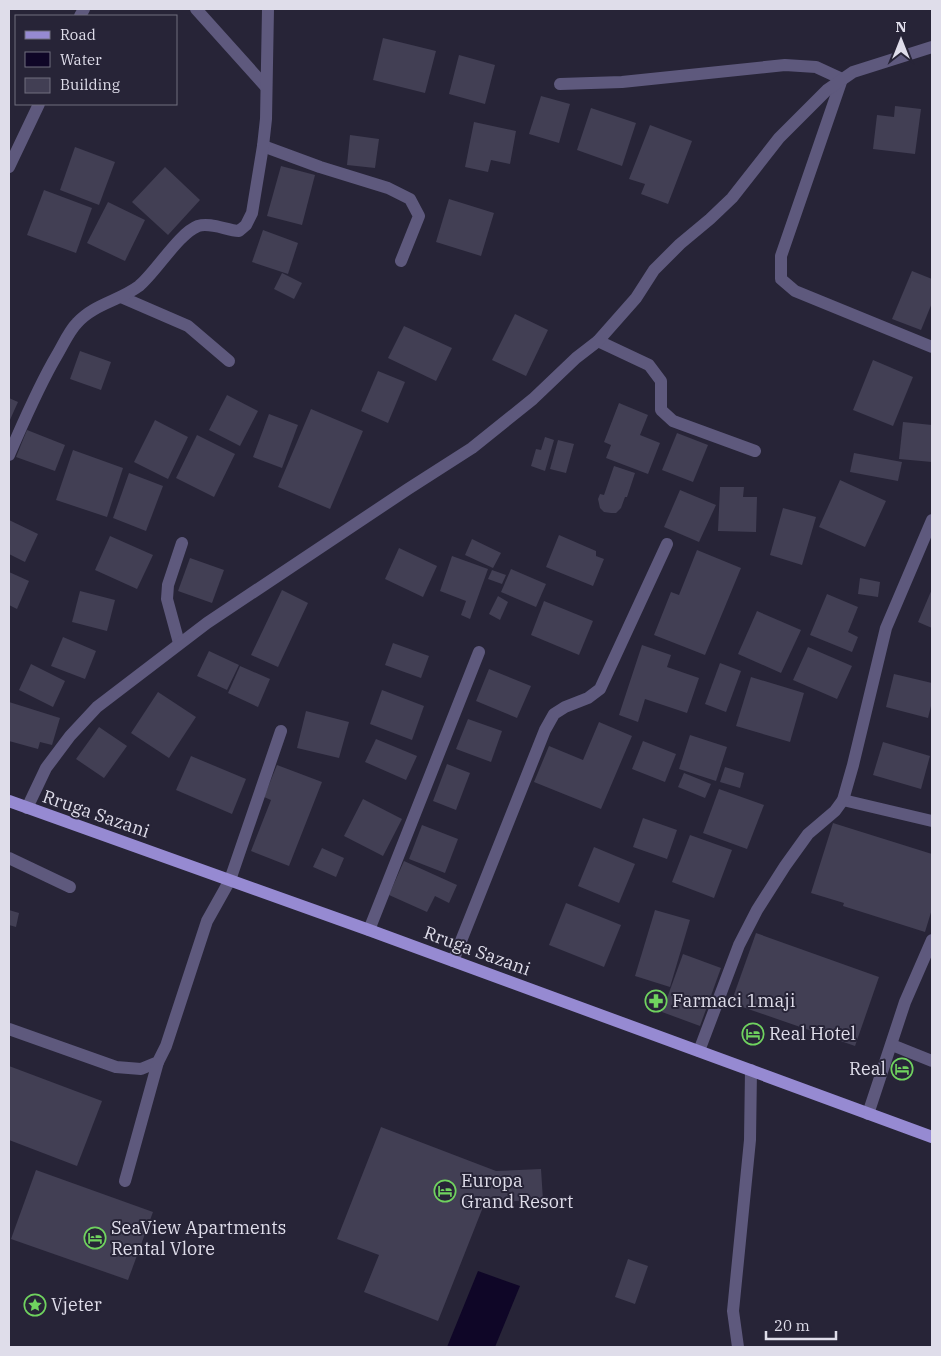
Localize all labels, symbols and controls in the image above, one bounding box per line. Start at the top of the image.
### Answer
legend [15,15,178,105]
north arrow [876,15,926,65]
text: N [895,18,907,36]
text: Road [60,25,96,44]
text: Water [60,50,102,69]
text: Building [60,75,120,94]
street label: Rruga Sazani [40,784,153,843]
street label: Rruga Sazani [421,921,534,981]
pharmacy icon: Farmaci 1maji [644,989,668,1013]
place label: Farmaci 1maji [672,989,796,1012]
hotel icon: Real Hotel [741,1022,765,1046]
place label: Real Hotel [769,1022,856,1045]
place label: Real [849,1057,886,1080]
hotel icon: Real [890,1057,914,1081]
place label: Europa Grand Resort [461,1169,573,1213]
hotel icon: Europa Grand Resort [433,1179,457,1203]
place label: SeaView Apartments Rental Vlore [111,1216,286,1260]
hotel icon: SeaView Apartments Rental Vlore [83,1226,107,1250]
place icon: Vjeter [23,1293,47,1317]
place label: Vjeter [51,1293,102,1316]
scale bar [766,1308,836,1340]
text: 20 m [774,1316,810,1335]

